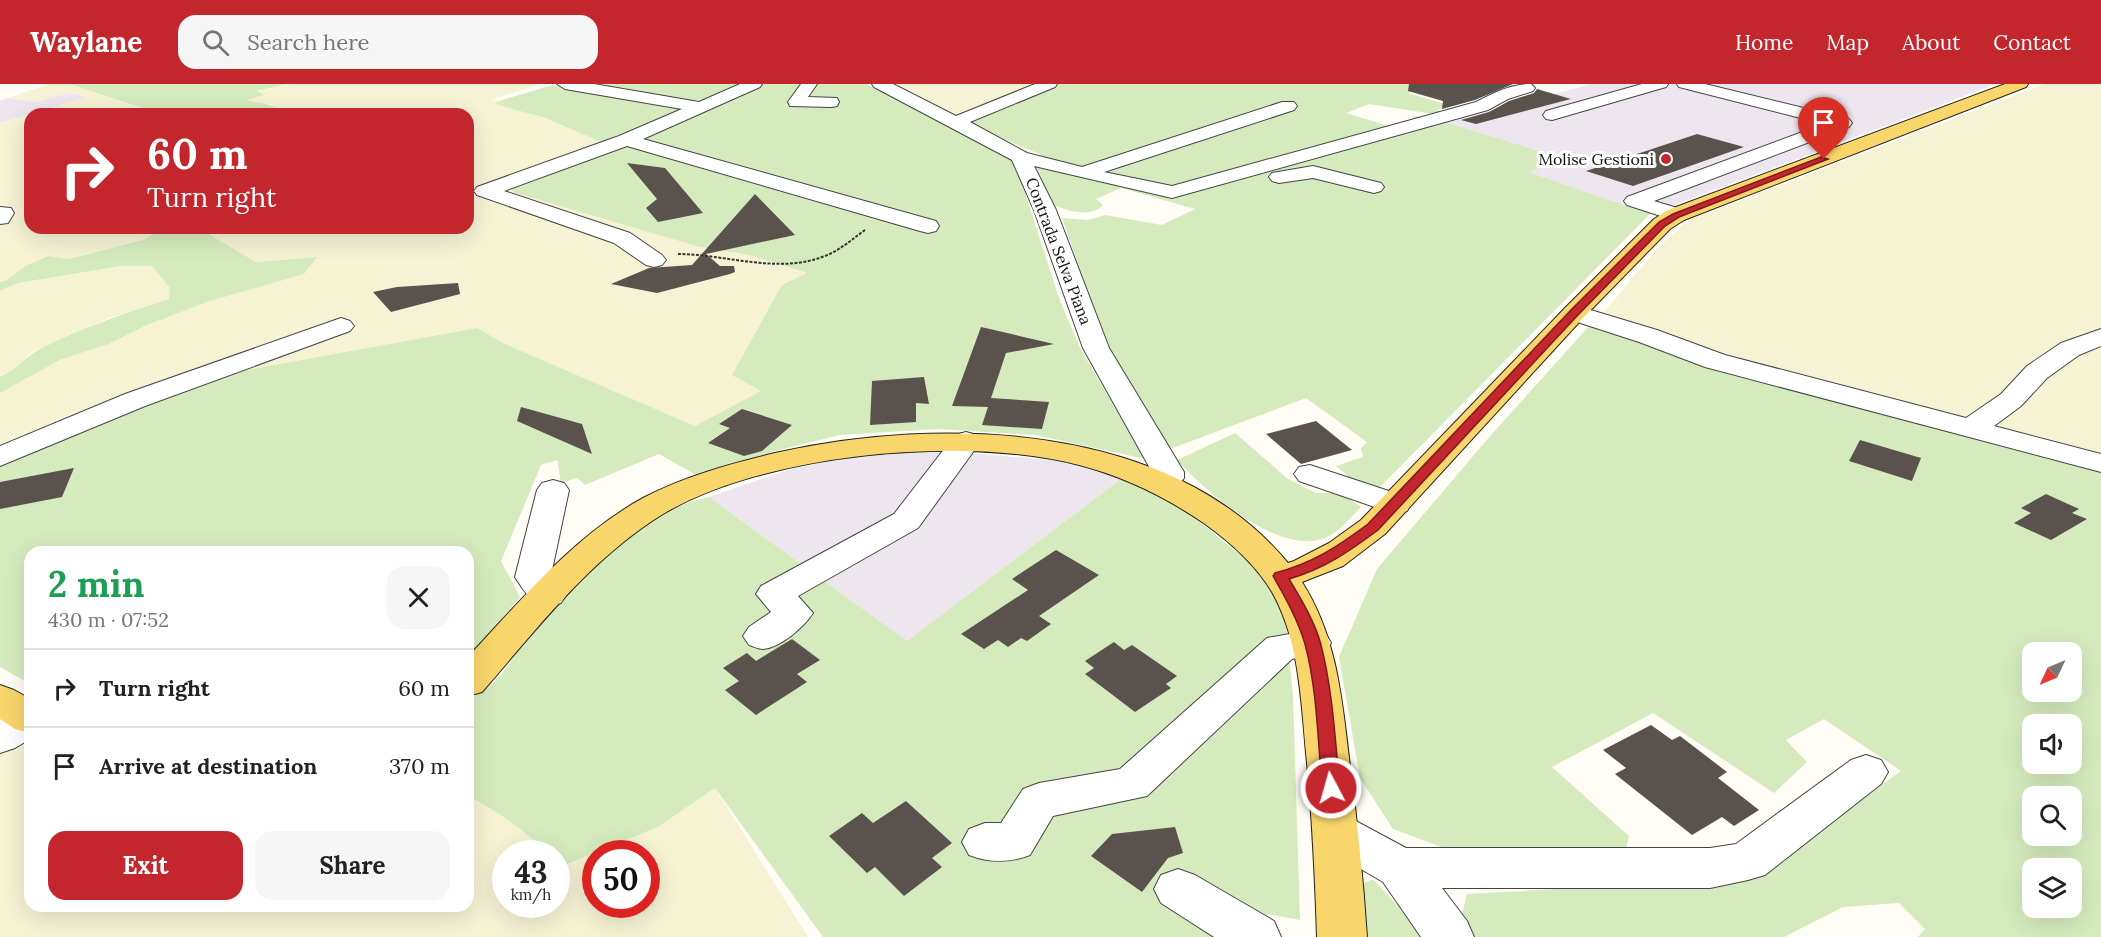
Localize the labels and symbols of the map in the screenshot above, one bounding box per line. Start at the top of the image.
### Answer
pin [1798,97,1849,159]
place label: Molise Gestioni [1538,149,1654,169]
marker: Molise Gestioni [1659,152,1673,166]
street label: Contrada Selva Piana [1022,174,1096,328]
north arrow [2022,642,2082,702]
position arrow [1299,756,1363,820]
speed limit sign: 50 [582,840,660,918]

